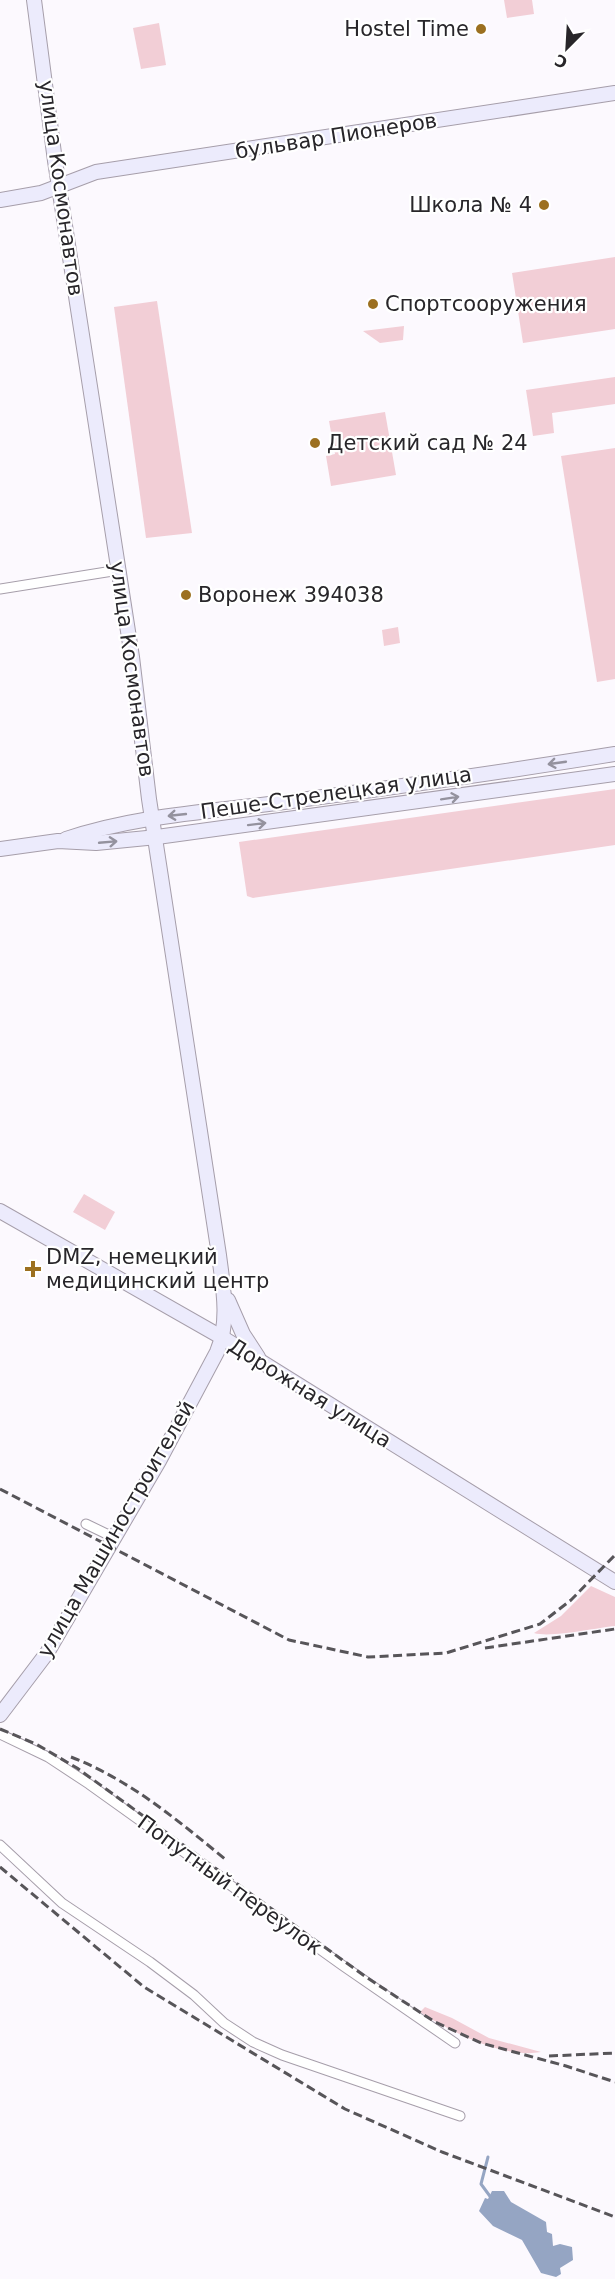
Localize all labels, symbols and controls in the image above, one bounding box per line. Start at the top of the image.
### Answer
place label: Hostel Time [344,17,469,41]
north arrow [537,18,597,78]
marker: Hostel Time [474,22,488,36]
text: С [552,50,570,72]
street label: улица Космонавтов [34,79,88,297]
street label: бульвар Пионеров [233,108,439,164]
place label: Школа № 4 [409,193,532,217]
marker: Школа № 4 [537,198,551,212]
place label: Спортсооружения [385,292,587,316]
marker: Спортсооружения [366,297,380,311]
place label: Детский сад № 24 [327,431,528,455]
marker: Детский сад № 24 [308,436,322,450]
street label: улица Космонавтов [105,560,159,778]
place label: Воронеж 394038 [198,583,384,607]
marker: Воронеж 394038 [179,588,193,602]
one-way arrow [548,758,568,769]
street label: Пеше-Стрелецкая улица [199,762,473,824]
one-way arrow [439,792,459,803]
one-way arrow [167,810,187,821]
one-way arrow [246,819,266,830]
one-way arrow [97,836,117,847]
place label: DMZ, немецкий медицинский центр [46,1245,269,1293]
marker: DMZ, немецкий медицинский центр [24,1260,42,1278]
street label: Дорожная улица [224,1333,396,1453]
street label: улица Машиностроителей [32,1396,200,1662]
street label: Попутный переулок [133,1810,327,1960]

